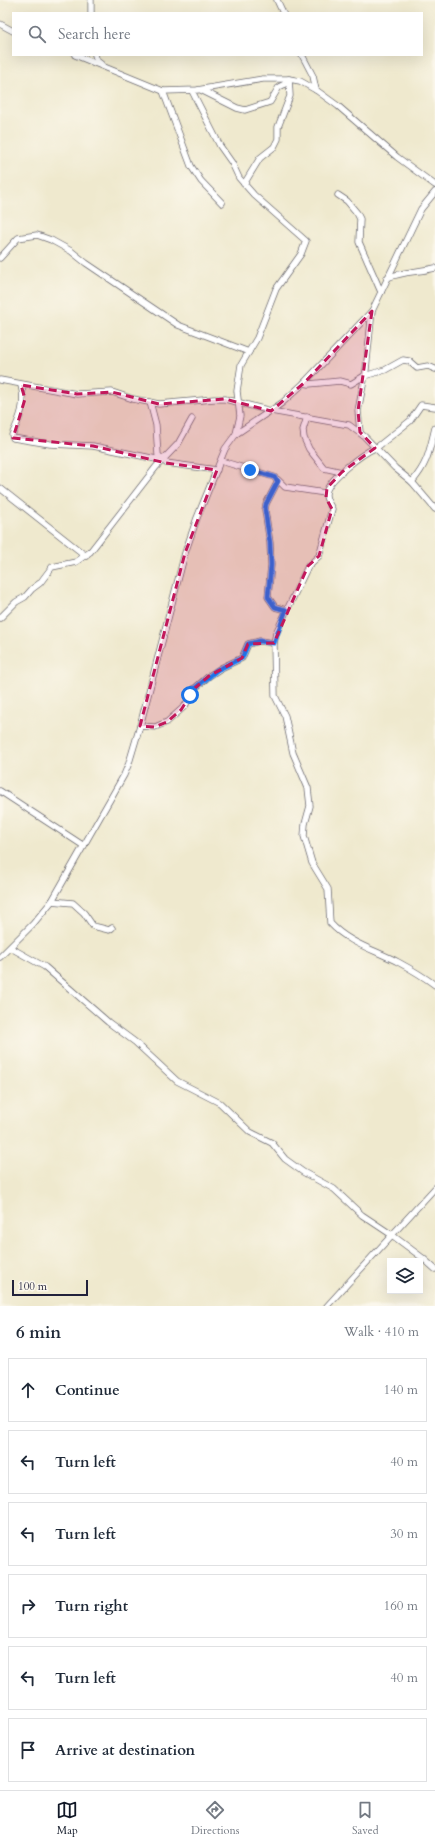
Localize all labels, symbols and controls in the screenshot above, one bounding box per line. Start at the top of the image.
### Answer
search box [12,12,423,56]
icon: search [26,23,48,45]
text: Search here [58,24,131,44]
route end [241,461,259,479]
route start [181,686,199,704]
map controls [387,1258,423,1294]
button: layers [387,1258,423,1294]
scale bar [12,1278,88,1297]
text: 100 m [18,1279,47,1294]
text: 6 min [16,1321,61,1344]
text: Walk · 410 m [344,1323,419,1341]
icon: ahead [17,1379,39,1401]
text: Continue [55,1380,120,1400]
text: 140 m [384,1381,418,1399]
icon: left [17,1451,39,1473]
text: Turn left [55,1452,116,1472]
text: 40 m [390,1453,418,1471]
icon: left [17,1523,39,1545]
text: Turn left [55,1524,116,1544]
text: 30 m [390,1525,418,1543]
icon: right [17,1595,39,1617]
text: Turn right [55,1596,128,1616]
text: 160 m [384,1597,418,1615]
icon: left [17,1667,39,1689]
text: Turn left [55,1668,116,1688]
text: 40 m [390,1669,418,1687]
icon: arrive [17,1739,39,1761]
text: Arrive at destination [55,1740,195,1760]
tab: Map [56,1799,78,1838]
tab: Directions [191,1799,239,1838]
tab: Saved [352,1799,379,1838]

